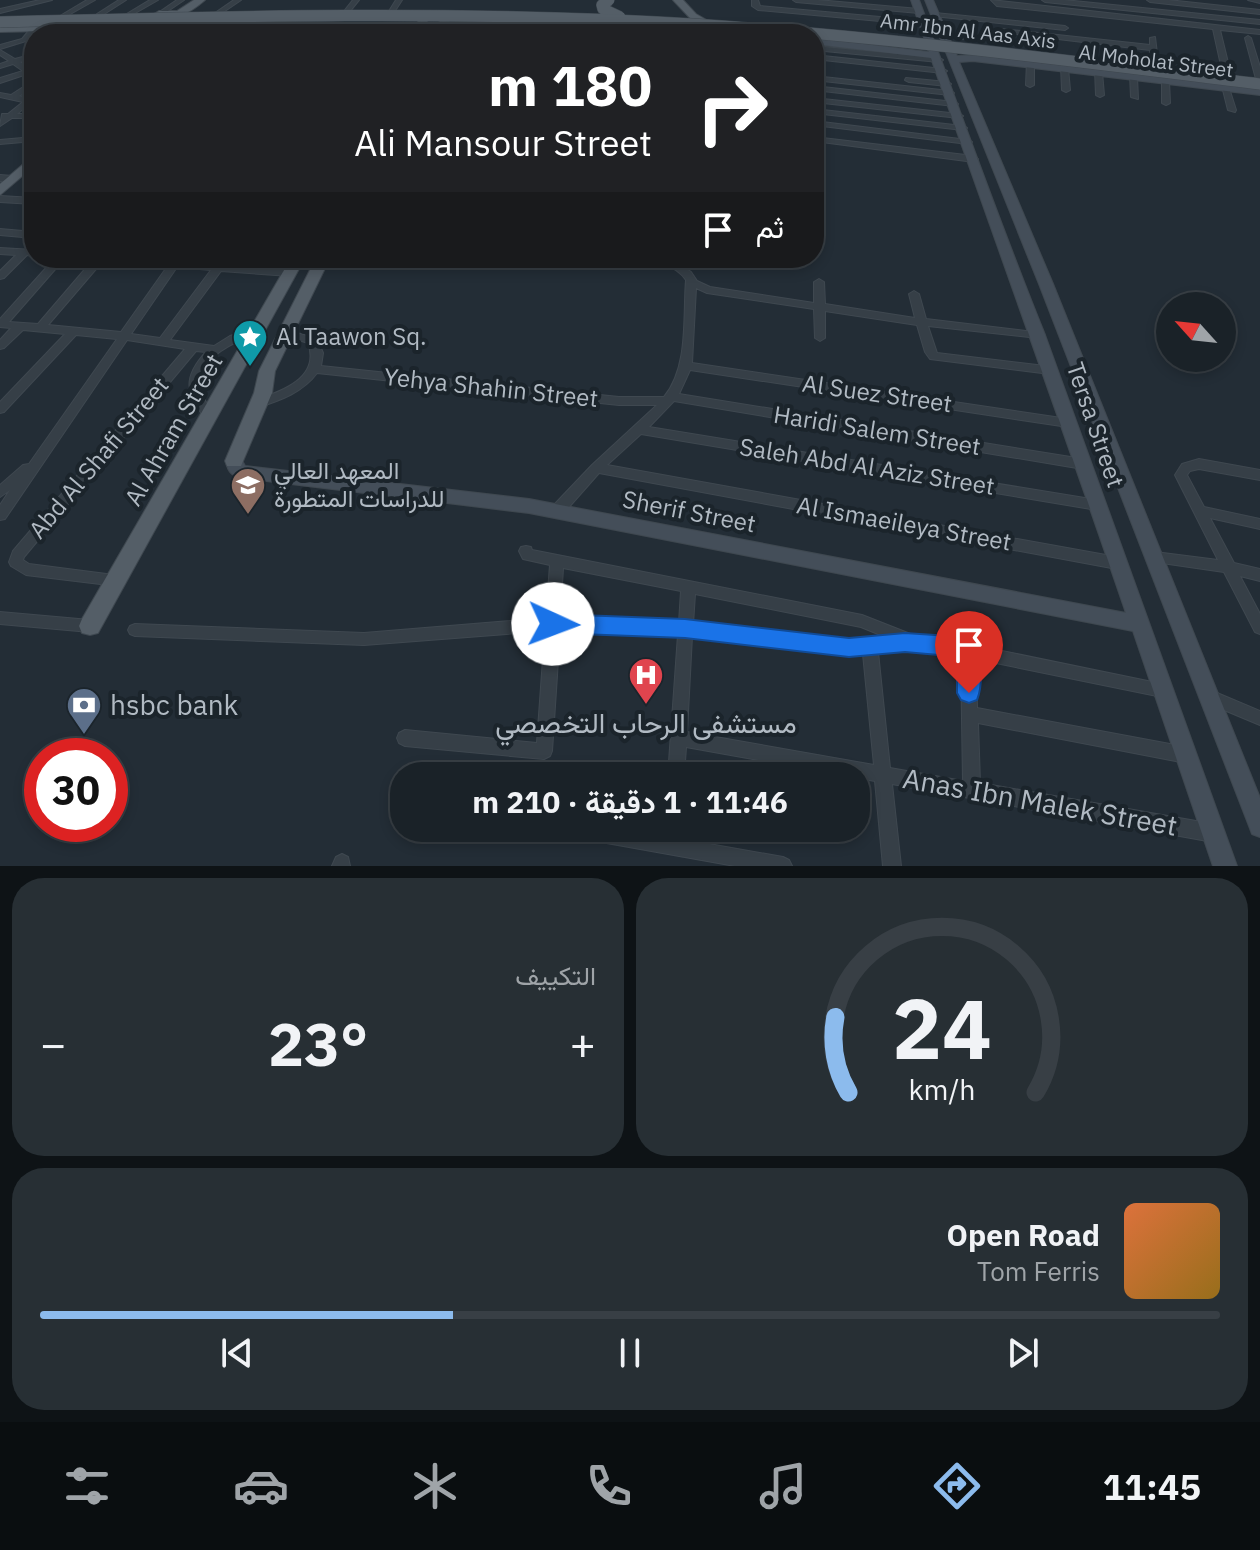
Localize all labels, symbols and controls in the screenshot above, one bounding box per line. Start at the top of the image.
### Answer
street label: Amr Ibn Al Aas Axis [879,6,1057,55]
street label: Al Moholat Street [1077,38,1235,83]
text: 180 m [488,49,652,121]
icon: right [680,56,784,160]
text: Ali Mansour Street [354,119,652,166]
text: ثم [756,207,784,246]
icon: arrive [696,208,740,252]
north arrow [1156,292,1236,372]
map controls [1156,292,1236,372]
place icon: Al Taawon Sq. [231,318,269,368]
place label: Al Taawon Sq. [276,320,427,352]
street label: Al Ahram Street [117,348,230,511]
street label: Tersa Street [1060,358,1132,491]
street label: Yehya Shahin Street [383,360,600,414]
street label: Al Suez Street [800,367,954,419]
street label: Abd Al Shafi Street [21,370,175,545]
street label: Haridi Salem Street [771,398,983,462]
street label: Saleh Abd Al Aziz Street [737,430,997,502]
place label: المعهد العالي للدراسات المتطورة [274,454,445,514]
school or university icon: المعهد العالي للدراسات المتطورة [229,466,267,516]
street label: Sherif Street [620,482,758,540]
street label: Al Ismaeileya Street [794,488,1014,558]
position arrow [511,582,595,666]
pin [935,611,1003,693]
icon: arrive [947,623,991,667]
hospital icon: مستشفى الرحاب التخصصي [627,656,665,706]
bank icon: hsbc bank [65,686,103,736]
place label: hsbc bank [110,686,239,723]
place label: مستشفى الرحاب التخصصي [495,704,797,746]
speed limit sign: 30 [24,738,128,842]
street label: Anas Ibn Malek Street [900,759,1180,844]
text: 11:46 · 1 دقيقة · 210 m [472,782,788,821]
text: التكييف [515,958,596,992]
text: 24 [892,974,992,1082]
text: 23° [268,1004,368,1083]
text: − [40,1015,66,1072]
text: + [570,1015,596,1072]
text: km/h [908,1071,976,1108]
text: Open Road [947,1215,1100,1254]
text: Tom Ferris [977,1254,1100,1288]
icon: previous [215,1331,259,1375]
icon: pause [608,1331,652,1375]
icon: next [1001,1331,1045,1375]
icon: filters [59,1458,115,1514]
icon: car [233,1458,289,1514]
icon: climate [407,1458,463,1514]
icon: phone [581,1458,637,1514]
icon: music [755,1458,811,1514]
icon: directions [929,1458,985,1514]
text: 11:45 [1103,1463,1201,1510]

